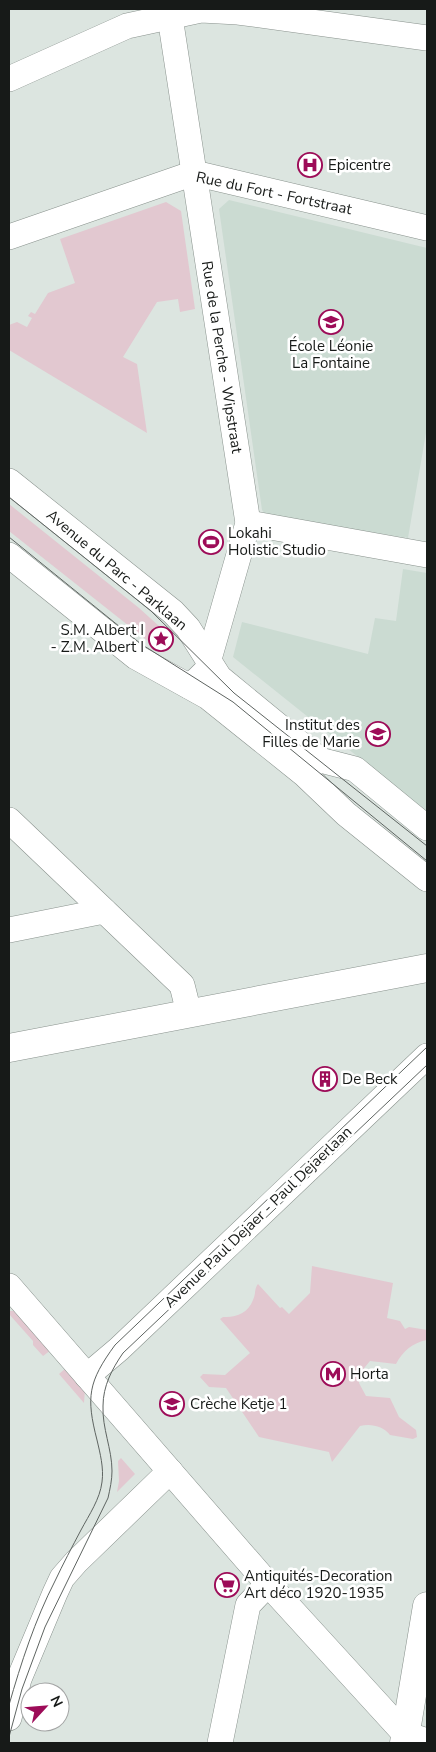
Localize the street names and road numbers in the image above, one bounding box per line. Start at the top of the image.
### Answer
street label: Rue du Fort - Fortstraat [194,167,354,219]
street label: Rue de la Perche - Wipstraat [197,259,247,455]
street label: Avenue du Parc - Parklaan [42,505,192,635]
street label: Avenue Paul Dejaer - Paul Dejaerlaan [160,1122,356,1312]

